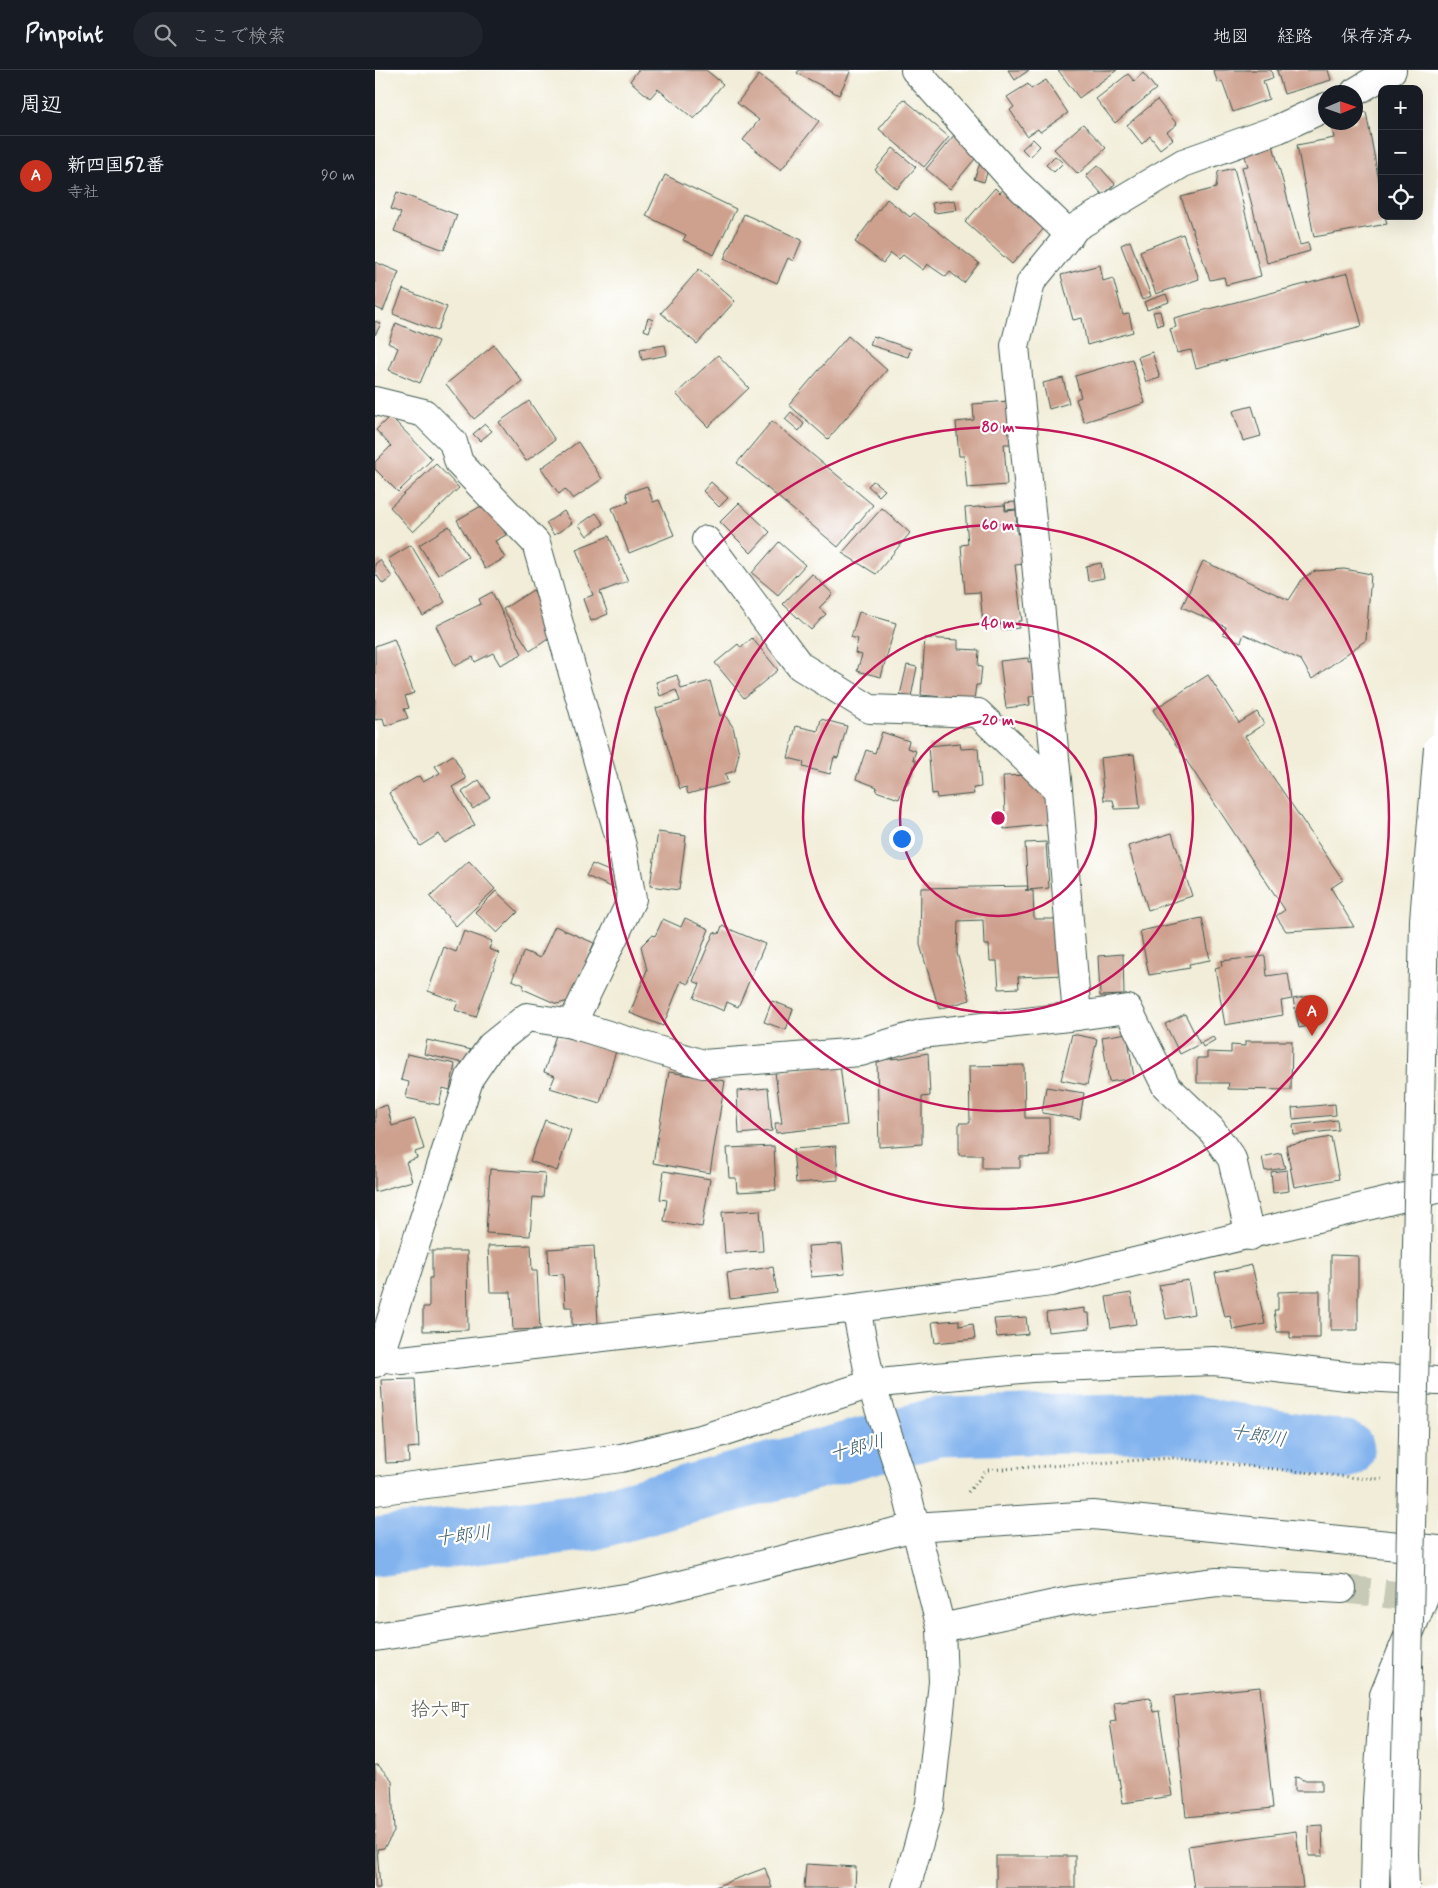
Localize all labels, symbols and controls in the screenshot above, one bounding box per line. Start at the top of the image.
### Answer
search box [133,12,483,57]
text: Pinpoint [25,19,103,50]
icon: search [151,21,179,49]
text: ここで検索 [191,24,286,49]
text: 地図 [1213,25,1249,49]
text: 経路 [1277,25,1313,49]
text: 保存済み [1341,25,1413,49]
north arrow [1318,85,1363,130]
map controls [1378,85,1423,220]
button: + [1378,85,1423,130]
text: 周辺 [20,91,62,119]
button: − [1378,130,1423,175]
text: 新四国52番 [67,153,164,178]
text: A [31,165,41,186]
text: 90 m [321,165,355,186]
button: locate [1378,175,1423,220]
text: 寺社 [67,182,99,203]
text: 80 m [981,418,1015,438]
text: 60 m [982,516,1014,536]
text: 40 m [981,614,1015,634]
text: 20 m [982,711,1014,731]
centre of rings [989,809,1007,827]
your location [889,826,915,852]
pin: A [1296,995,1328,1036]
water label: 十郎川 [1228,1419,1288,1453]
water label: 十郎川 [826,1429,888,1467]
water label: 十郎川 [433,1520,493,1552]
district label: 拾六町 [410,1697,470,1724]

